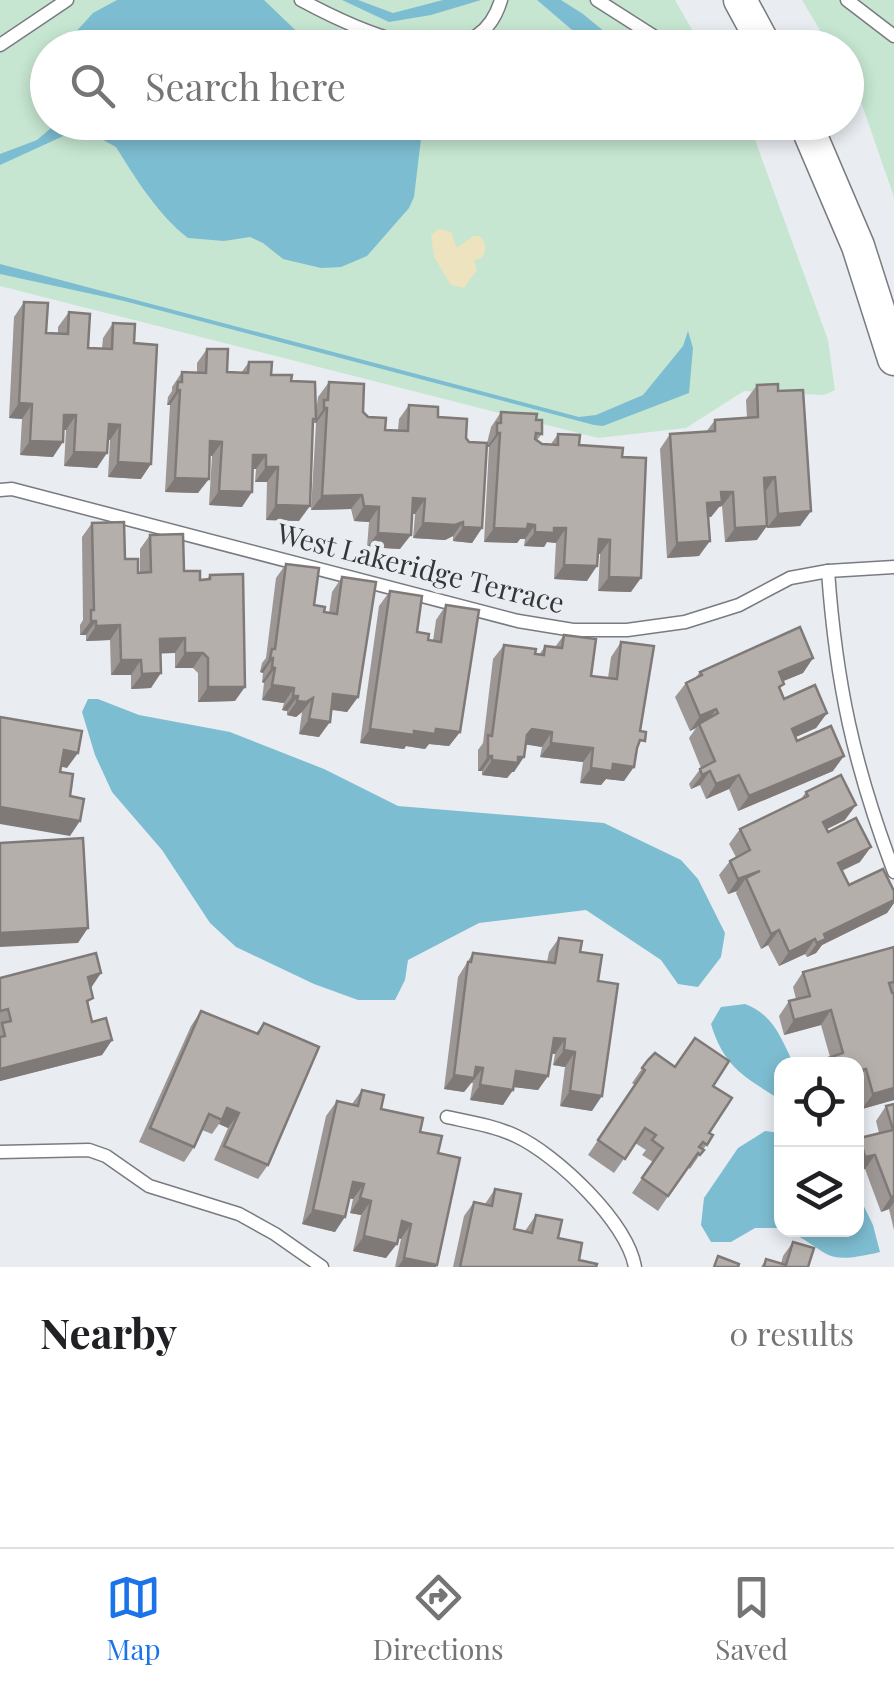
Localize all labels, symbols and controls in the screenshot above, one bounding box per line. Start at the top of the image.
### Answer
search box [30,30,864,140]
icon: search [65,58,120,113]
text: Search here [145,60,346,111]
street label: West Lakeridge Terrace [273,513,568,621]
map controls [774,1057,864,1237]
button: locate [774,1057,864,1147]
button: layers [774,1147,864,1237]
text: Nearby [40,1304,177,1360]
text: 0 results [729,1311,854,1354]
tab: Map [106,1570,161,1667]
tab: Directions [373,1570,504,1667]
tab: Saved [715,1570,788,1667]

